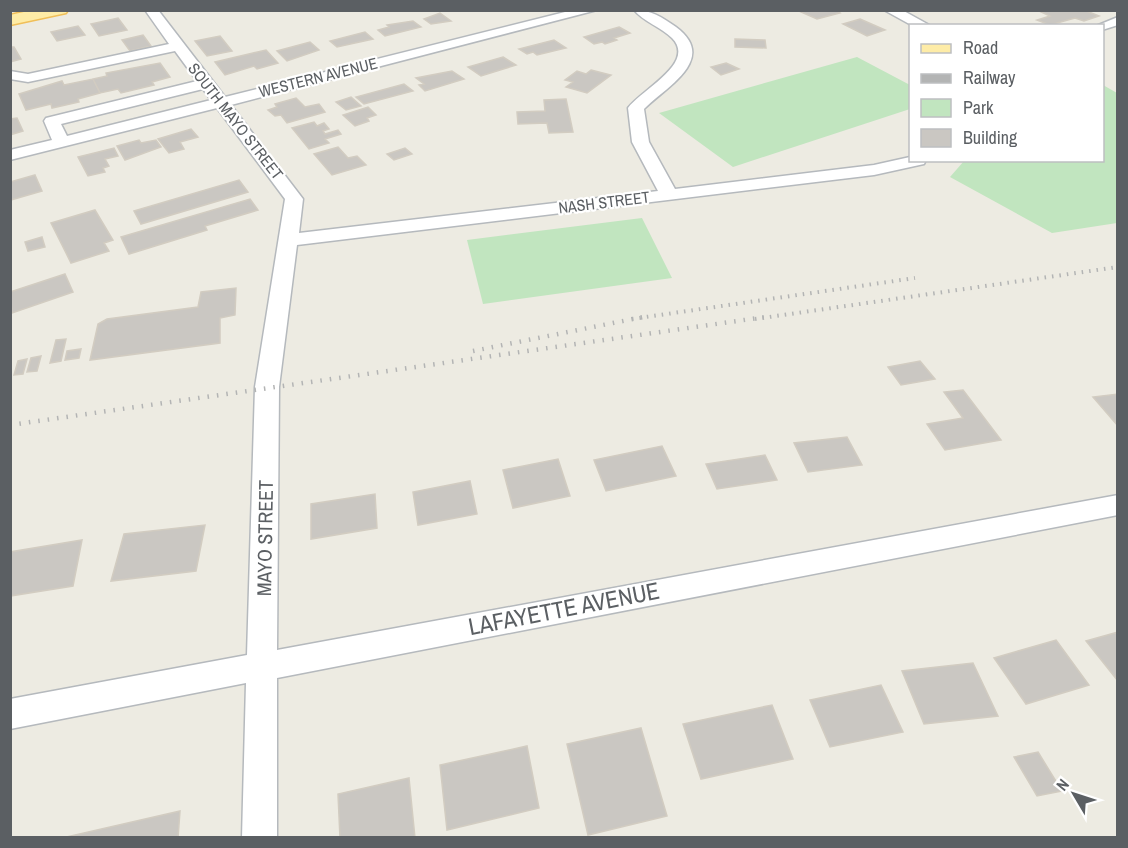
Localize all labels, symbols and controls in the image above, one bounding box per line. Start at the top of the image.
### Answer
legend [909,24,1104,162]
text: Road [963,35,998,60]
street label: WESTERN AVENUE [256,52,380,102]
street label: SOUTH MAYO STREET [183,58,289,184]
text: Railway [963,65,1016,90]
text: Park [963,95,994,120]
text: Building [963,125,1018,150]
street label: NASH STREET [557,185,651,219]
street label: MAYO STREET [250,480,279,596]
street label: LAFAYETTE AVENUE [466,574,662,642]
north arrow [1044,764,1104,824]
text: N [1051,774,1074,795]

